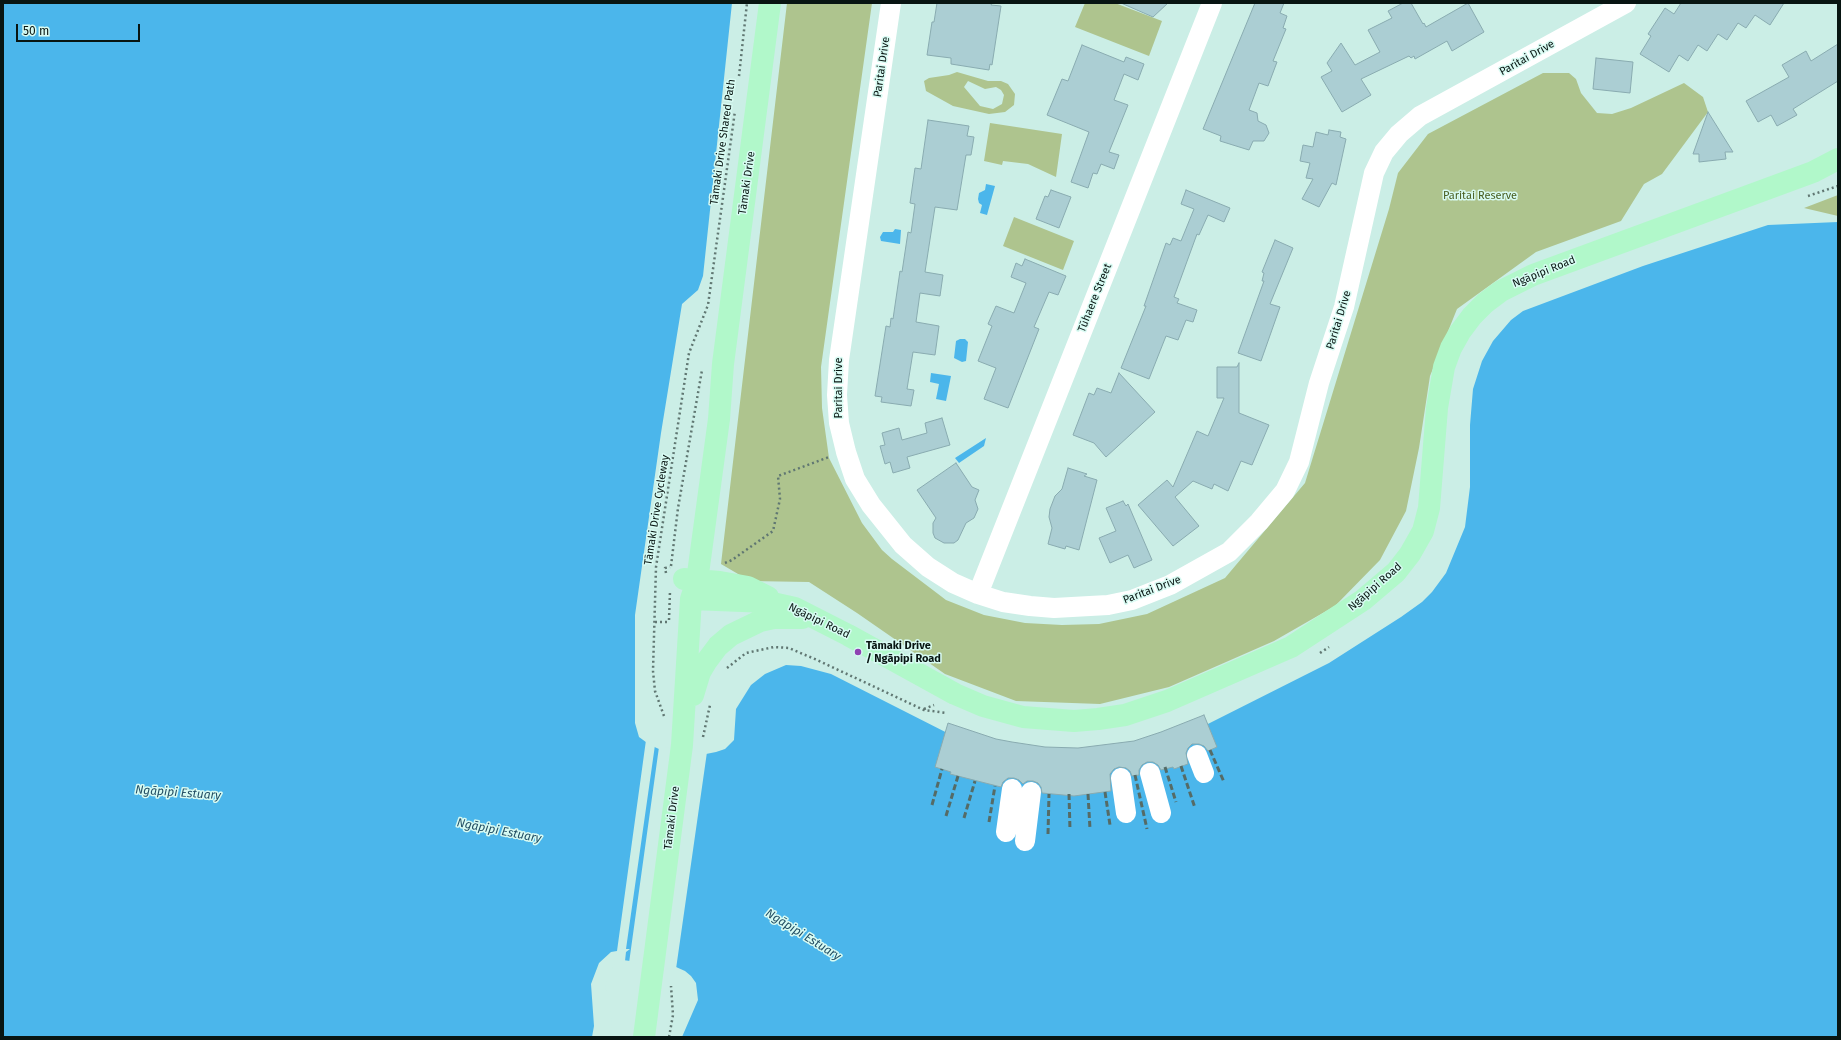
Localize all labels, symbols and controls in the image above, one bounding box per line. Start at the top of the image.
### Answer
scale bar [18,16,142,42]
text: 50 m [23,24,49,38]
street label: Paritai Drive [871,36,893,98]
street label: Paritai Drive [1497,37,1557,79]
street label: Tāmaki Drive Shared Path [708,78,738,206]
street label: Tāmaki Drive [736,150,758,216]
park label: Paritai Reserve [1443,189,1517,203]
street label: Ngāpipi Road [1511,253,1577,291]
street label: Tūhaere Street [1075,262,1115,334]
street label: Paritai Drive [1324,289,1354,351]
street label: Paritai Drive [832,358,846,418]
street label: Tāmaki Drive Cycleway [642,454,672,566]
street label: Ngāpipi Road [1346,560,1404,614]
street label: Paritai Drive [1121,573,1183,607]
street label: Ngāpipi Road [786,600,852,642]
place label: Tāmaki Drive / Ngāpipi Road [866,639,941,665]
marker: Tāmaki Drive / Ngāpipi Road [853,647,863,657]
water label: Ngāpipi Estuary [135,783,221,803]
street label: Tāmaki Drive [662,785,682,851]
water label: Ngāpipi Estuary [455,816,543,846]
water label: Ngāpipi Estuary [763,906,843,964]

